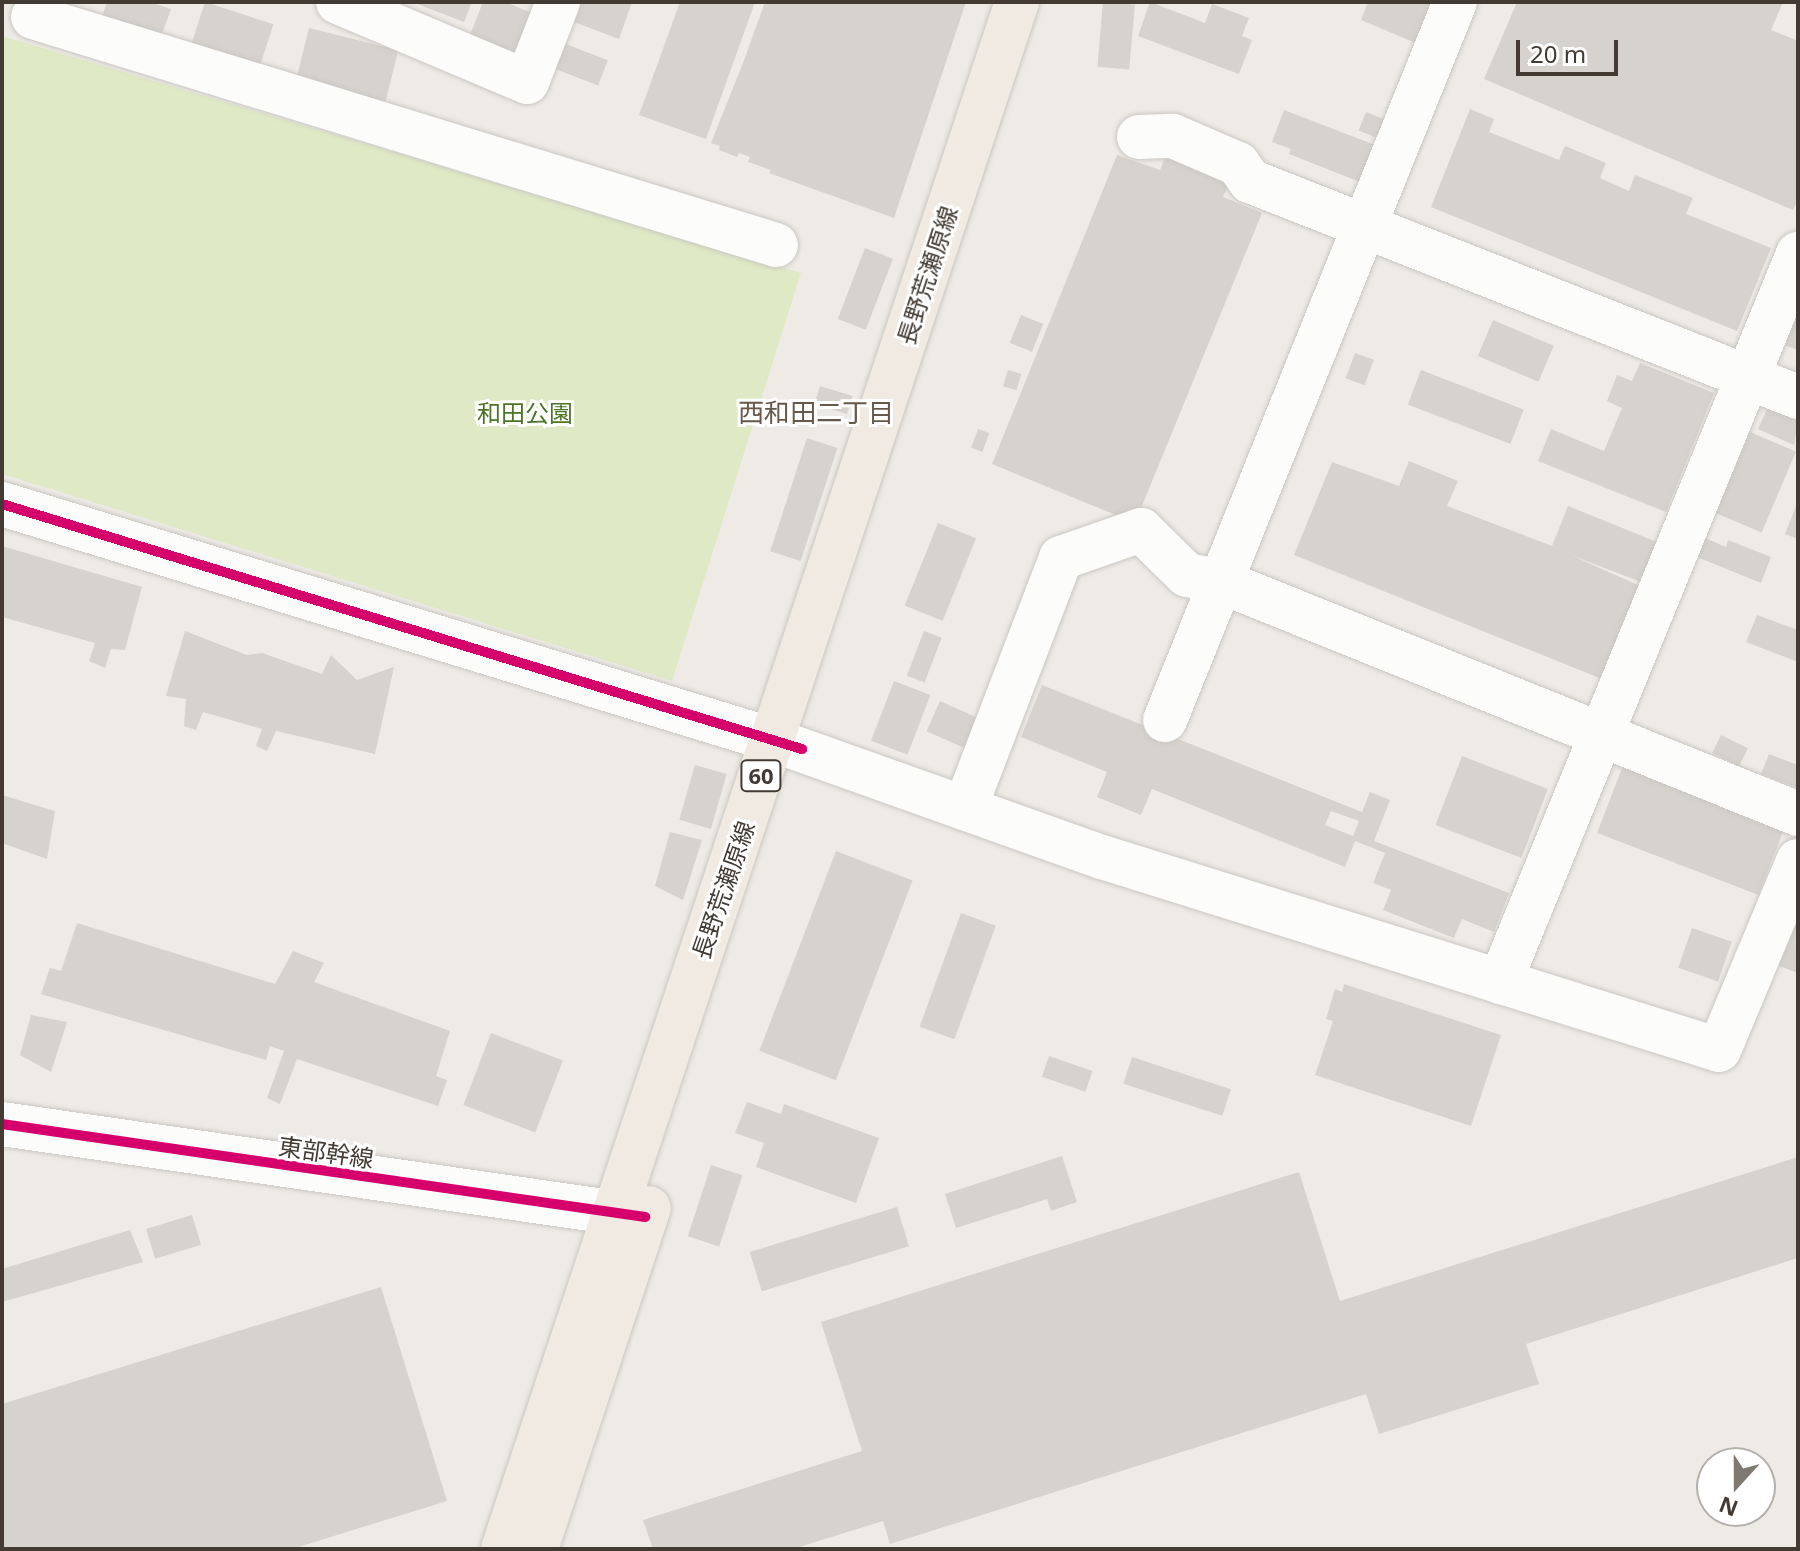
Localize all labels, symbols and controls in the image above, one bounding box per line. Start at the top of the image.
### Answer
scale bar [1520,24,1622,74]
text: 20 m [1530,37,1586,70]
street label: 長野荒瀬原線 [891,202,963,348]
district label: 西和田二丁目 [738,397,894,429]
park label: 和田公園 [477,399,573,427]
road number: 60 [739,758,783,794]
street label: 長野荒瀬原線 [686,817,760,963]
street label: 東部幹線 [276,1131,376,1173]
north arrow [1696,1447,1776,1527]
text: N [1714,1490,1742,1525]

